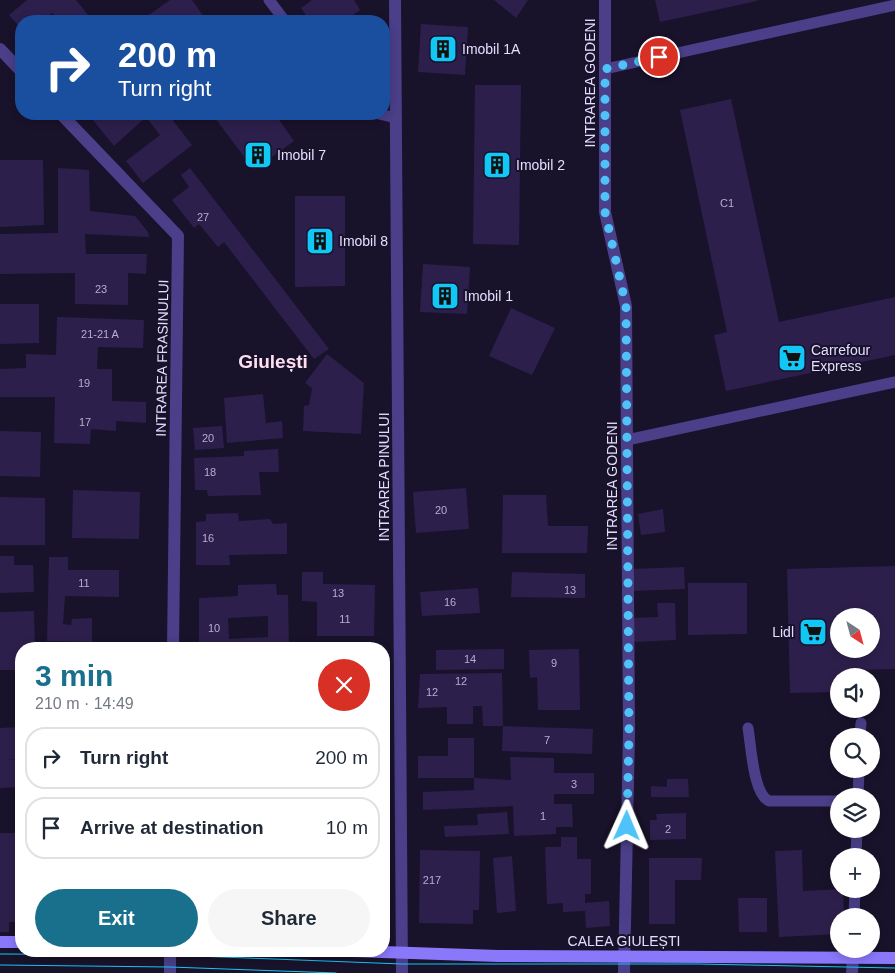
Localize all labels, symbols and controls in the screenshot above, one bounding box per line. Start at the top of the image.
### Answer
street label: INTRAREA GODENI [582,18,598,148]
building icon: Imobil 1A [428,34,458,64]
icon: right [35,35,100,100]
text: 200 m [118,35,217,74]
pin [638,36,680,78]
place label: Imobil 1A [462,41,521,57]
icon: arrive [645,43,673,71]
text: Turn right [118,76,211,101]
building icon: Imobil 7 [243,140,273,170]
place label: Imobil 7 [277,147,326,163]
building icon: Imobil 2 [482,150,512,180]
place label: Imobil 2 [516,157,565,173]
house number: C1 [720,197,734,209]
house number: 27 [197,211,209,223]
building icon: Imobil 8 [305,226,335,256]
place label: Imobil 8 [339,233,388,249]
street label: INTRAREA FRASINULUI [153,279,171,437]
building icon: Imobil 1 [430,281,460,311]
house number: 23 [95,283,107,295]
place label: Imobil 1 [464,288,513,304]
house number: 21-21 A [81,328,120,340]
place label: Carrefour Express [811,342,870,374]
supermarket icon: Carrefour Express [777,343,807,373]
district label: Giulești [238,351,308,372]
house number: 19 [78,377,90,389]
street label: INTRAREA PINULUI [376,412,392,542]
house number: 17 [79,416,91,428]
street label: INTRAREA GODENI [604,421,620,551]
house number: 20 [202,432,214,444]
house number: 18 [204,466,216,478]
house number: 20 [435,504,447,516]
house number: 16 [202,532,214,544]
house number: 11 [78,577,90,589]
house number: 13 [564,584,576,596]
house number: 13 [332,587,344,599]
house number: 16 [444,596,456,608]
north arrow [830,608,880,658]
map controls [830,608,880,958]
house number: 11 [339,613,351,625]
supermarket icon: Lidl [798,617,828,647]
house number: 10 [208,622,220,634]
place label: Lidl [772,624,794,640]
house number: 14 [464,653,476,665]
house number: 9 [551,657,557,669]
text: 3 min [35,659,113,692]
button: close [318,659,370,711]
button: sound [830,668,880,718]
house number: 12 [455,675,467,687]
house number: 12 [426,686,438,698]
text: 210 m · 14:49 [35,695,134,712]
button: search [830,728,880,778]
house number: 7 [544,734,550,746]
icon: right [37,744,65,772]
text: Turn right [80,747,168,768]
text: 200 m [315,747,368,768]
house number: 3 [571,778,577,790]
button: layers [830,788,880,838]
position arrow [600,799,652,851]
house number: 1 [540,810,546,822]
icon: arrive [37,814,65,842]
text: Arrive at destination [80,817,264,838]
text: 10 m [326,817,368,838]
house number: 2 [665,823,671,835]
button: + [830,848,880,898]
house number: 217 [423,874,441,886]
button: Exit [35,889,198,947]
button: Share [208,889,370,947]
button: − [830,908,880,958]
street label: CALEA GIULEȘTI [568,933,680,949]

